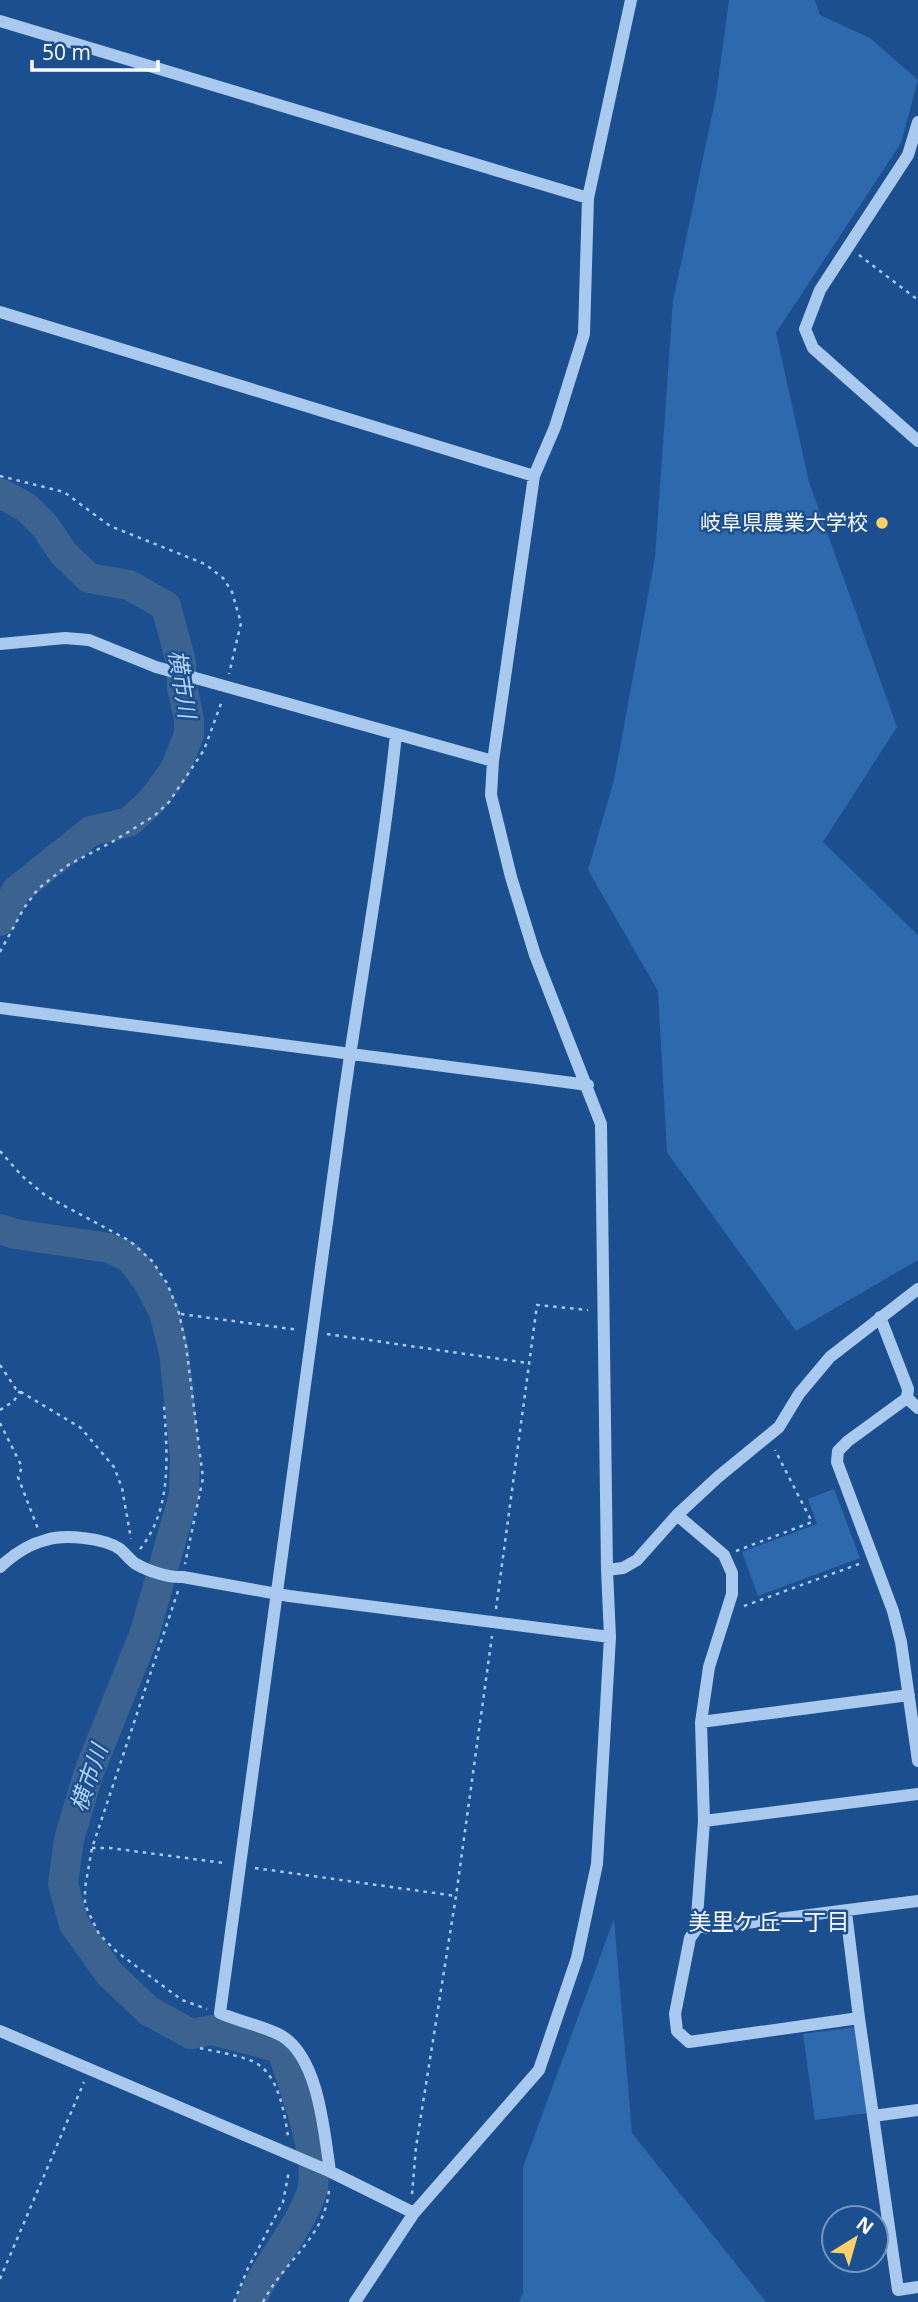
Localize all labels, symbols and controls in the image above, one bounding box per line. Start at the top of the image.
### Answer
scale bar [32,28,158,72]
text: 50 m [42,38,91,66]
place label: 岐阜県農業大学校 [700,508,868,536]
marker: 岐阜県農業大学校 [874,515,890,531]
water label: 横市川 [162,647,205,723]
water label: 横市川 [62,1737,115,1816]
district label: 美里ケ丘一丁目 [689,1905,850,1937]
north arrow [820,2204,890,2274]
text: N [851,2210,879,2240]

